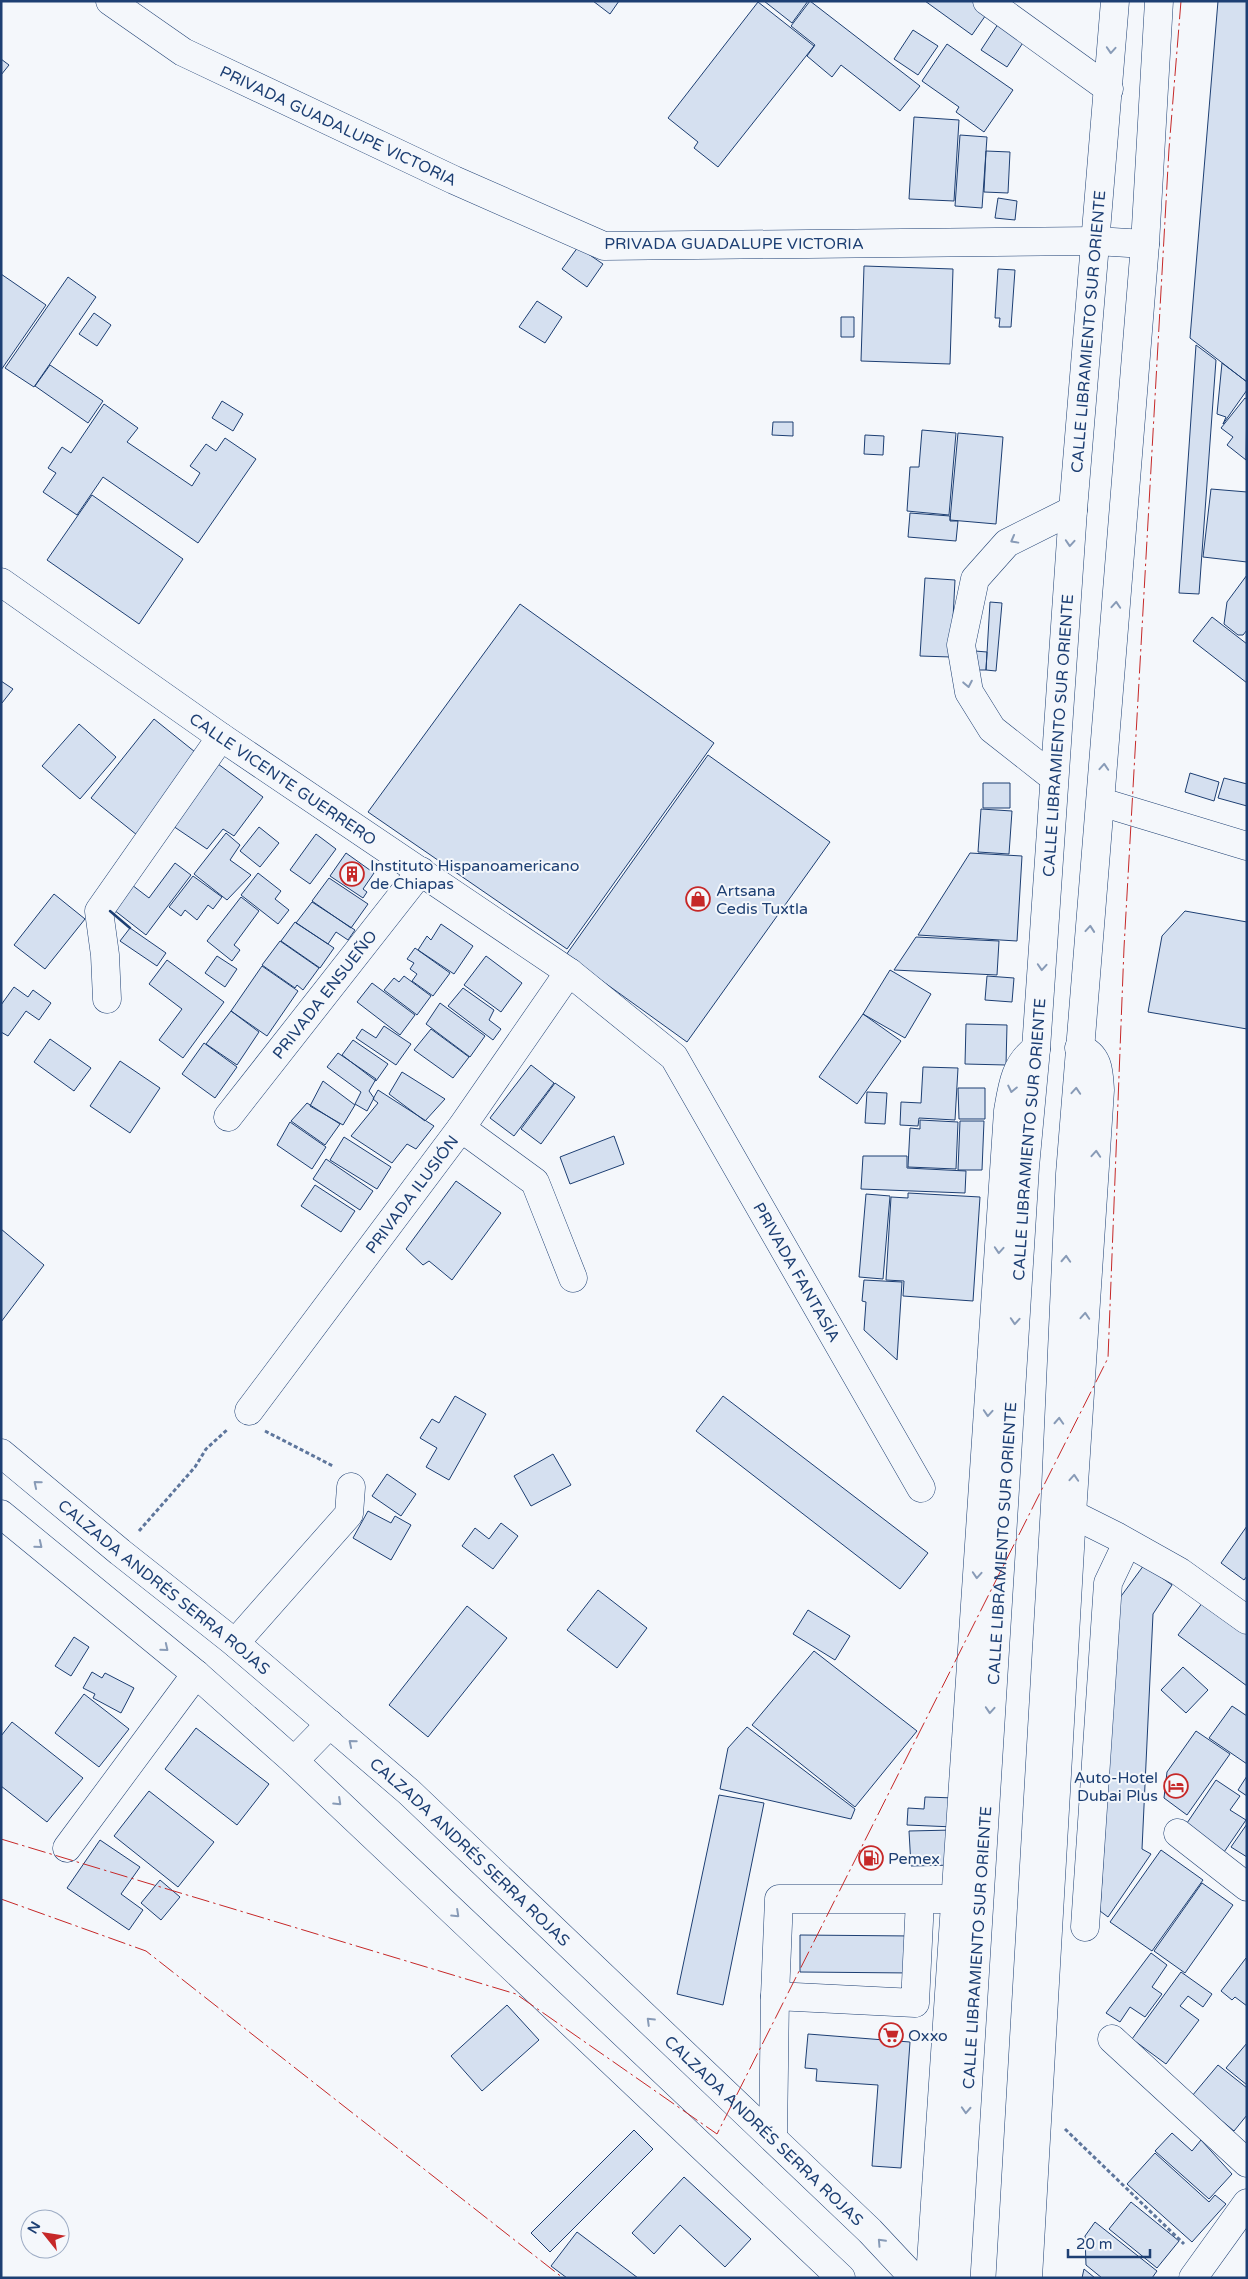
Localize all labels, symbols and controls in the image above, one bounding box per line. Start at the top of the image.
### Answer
one-way arrow [1106,46,1117,54]
street label: PRIVADA GUADALUPE VICTORIA [216,62,460,191]
street label: CALLE LIBRAMIENTO SUR ORIENTE [1067,190,1110,474]
street label: PRIVADA GUADALUPE VICTORIA [604,234,864,254]
one-way arrow [1010,534,1019,544]
one-way arrow [1065,539,1076,547]
street label: CALLE LIBRAMIENTO SUR ORIENTE [1039,593,1078,877]
one-way arrow [1111,601,1122,609]
one-way arrow [962,680,973,688]
street label: CALLE VICENTE GUERRERO [185,709,380,850]
one-way arrow [1098,763,1109,771]
place label: Instituto Hispanoamericano de Chiapas [370,856,580,894]
building icon: Instituto Hispanoamericano de Chiapas [339,861,365,887]
place label: Artsana Cedis Tuxtla [716,881,808,919]
shop icon: Artsana Cedis Tuxtla [685,886,711,912]
one-way arrow [1084,924,1095,932]
street label: PRIVADA ENSUEÑO [268,927,382,1063]
one-way arrow [1036,963,1047,971]
street label: CALLE LIBRAMIENTO SUR ORIENTE [1009,997,1050,1281]
one-way arrow [1007,1084,1018,1093]
one-way arrow [1070,1086,1081,1094]
street label: PRIVADA ILUSIÓN [361,1132,463,1258]
one-way arrow [1090,1149,1101,1157]
street label: PRIVADA FANTASÍA [748,1199,844,1346]
one-way arrow [993,1247,1004,1255]
one-way arrow [1060,1254,1071,1262]
one-way arrow [1080,1311,1091,1319]
one-way arrow [1010,1317,1021,1325]
street label: CALLE LIBRAMIENTO SUR ORIENTE [984,1401,1021,1686]
one-way arrow [982,1409,993,1417]
one-way arrow [1053,1417,1064,1425]
one-way arrow [1069,1474,1080,1482]
one-way arrow [34,1480,43,1489]
street label: CALZADA ANDRÉS SERRA ROJAS [53,1496,274,1680]
one-way arrow [33,1539,42,1547]
one-way arrow [971,1571,982,1579]
one-way arrow [159,1642,168,1651]
one-way arrow [985,1706,996,1714]
one-way arrow [348,1740,357,1749]
street label: CALZADA ANDRÉS SERRA ROJAS [365,1754,574,1951]
place label: Auto-Hotel Dubai Plus [1074,1768,1158,1806]
hotel icon: Auto-Hotel Dubai Plus [1163,1773,1189,1799]
one-way arrow [333,1796,342,1805]
street label: CALLE LIBRAMIENTO SUR ORIENTE [959,1806,996,2090]
fuel station icon: Pemex [858,1845,884,1871]
place label: Pemex [888,1849,940,1869]
one-way arrow [451,1908,460,1917]
one-way arrow [646,2018,655,2027]
supermarket icon: Oxxo [878,2022,904,2048]
place label: Oxxo [908,2026,948,2046]
street label: CALZADA ANDRÉS SERRA ROJAS [660,2032,867,2230]
one-way arrow [960,2107,971,2115]
north arrow [20,2209,70,2259]
text: N [24,2219,44,2237]
scale bar [1068,2226,1150,2258]
text: 20 m [1076,2235,1113,2253]
one-way arrow [878,2239,887,2248]

